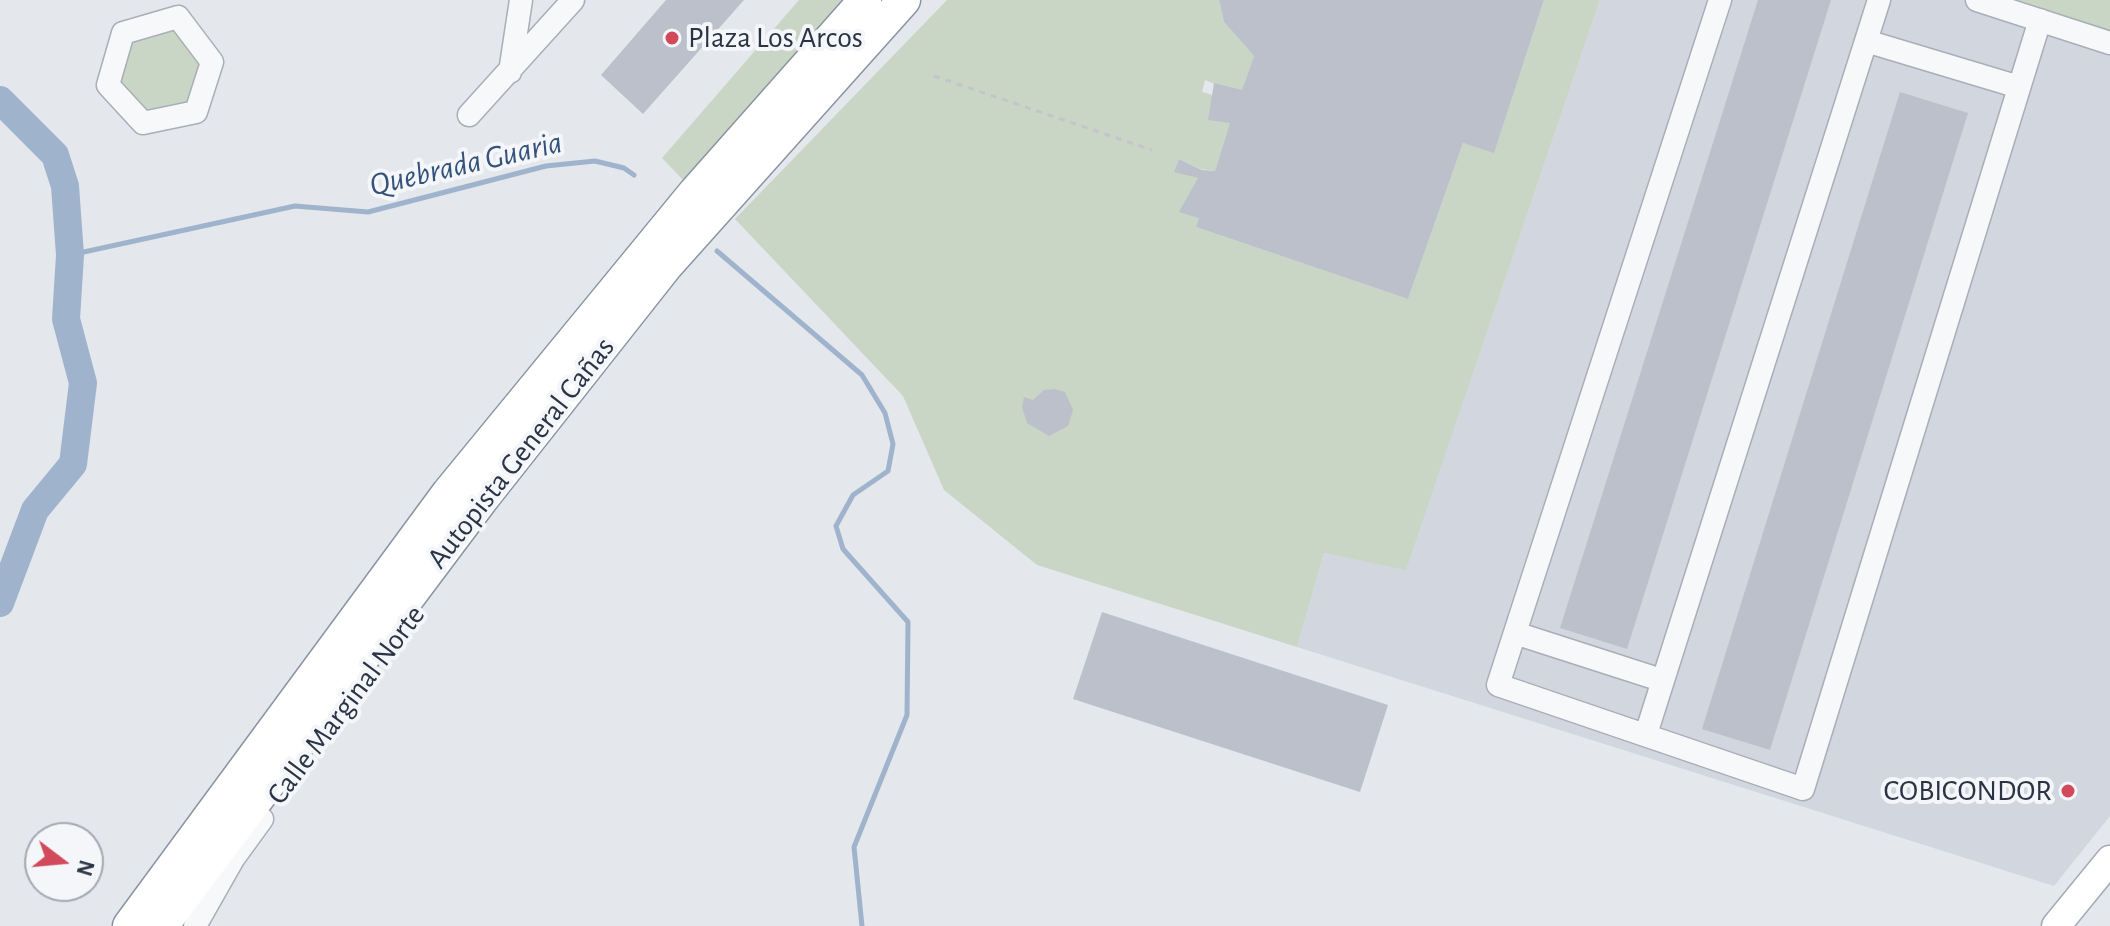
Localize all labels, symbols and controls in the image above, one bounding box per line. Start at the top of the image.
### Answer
place label: Plaza Los Arcos [688,20,863,56]
marker: Plaza Los Arcos [663,29,681,47]
water label: Quebrada Guaria [366,123,566,205]
street label: Autopista General Cañas [419,330,623,576]
street label: Calle Marginal Norte [259,598,433,812]
place label: COBICONDOR [1884,773,2052,809]
marker: COBICONDOR [2059,782,2077,800]
north arrow [24,822,104,902]
text: N [72,858,98,878]

